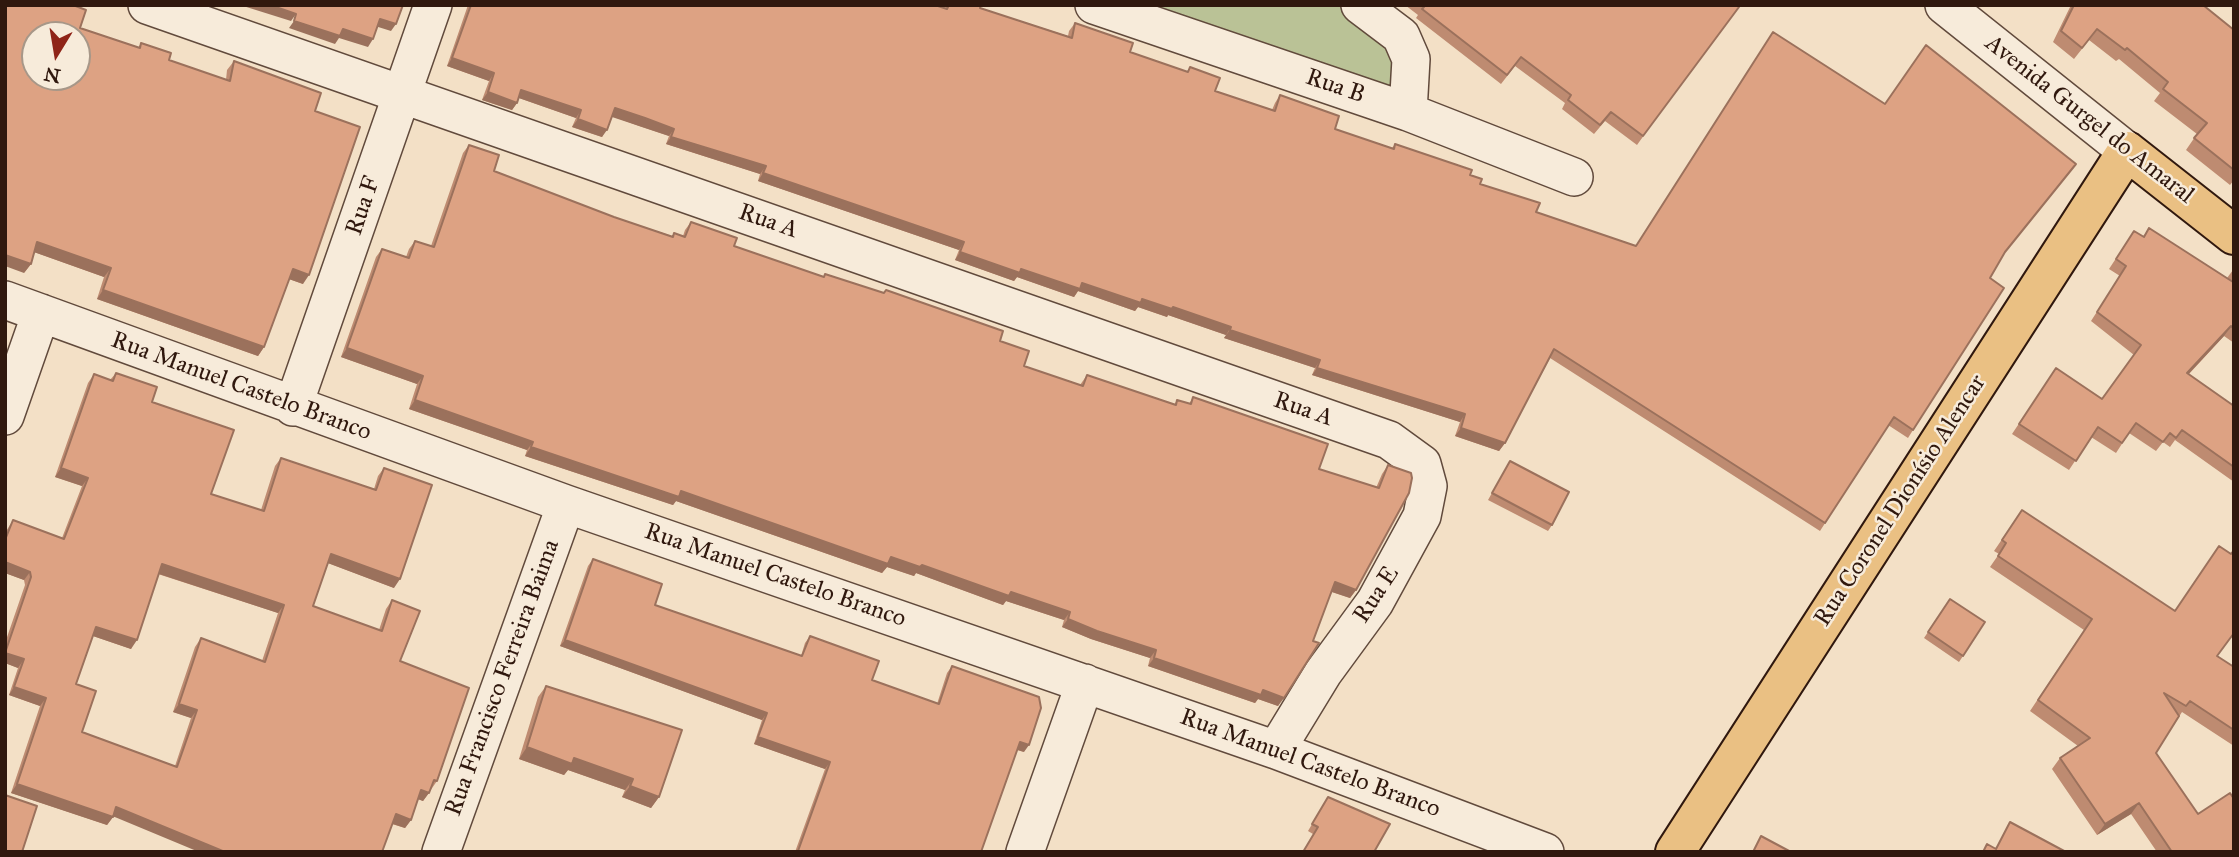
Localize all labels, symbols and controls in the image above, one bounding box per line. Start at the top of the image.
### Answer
north arrow [21,21,91,91]
street label: Avenida Gurgel do Amaral [1979,30,2199,210]
text: N [42,62,62,88]
street label: Rua B [1302,64,1368,110]
street label: Rua F [341,173,387,239]
street label: Rua A [735,198,801,246]
street label: Rua Manuel Castelo Branco [107,326,375,448]
street label: Rua Coronel Dionísio Alencar [1809,370,1993,632]
street label: Rua A [1270,386,1336,434]
street label: Rua Manuel Castelo Branco [640,518,910,634]
street label: Rua Francisco Ferreira Baima [440,536,566,820]
street label: Rua E [1348,561,1406,629]
street label: Rua Manuel Castelo Branco [1176,703,1444,825]

